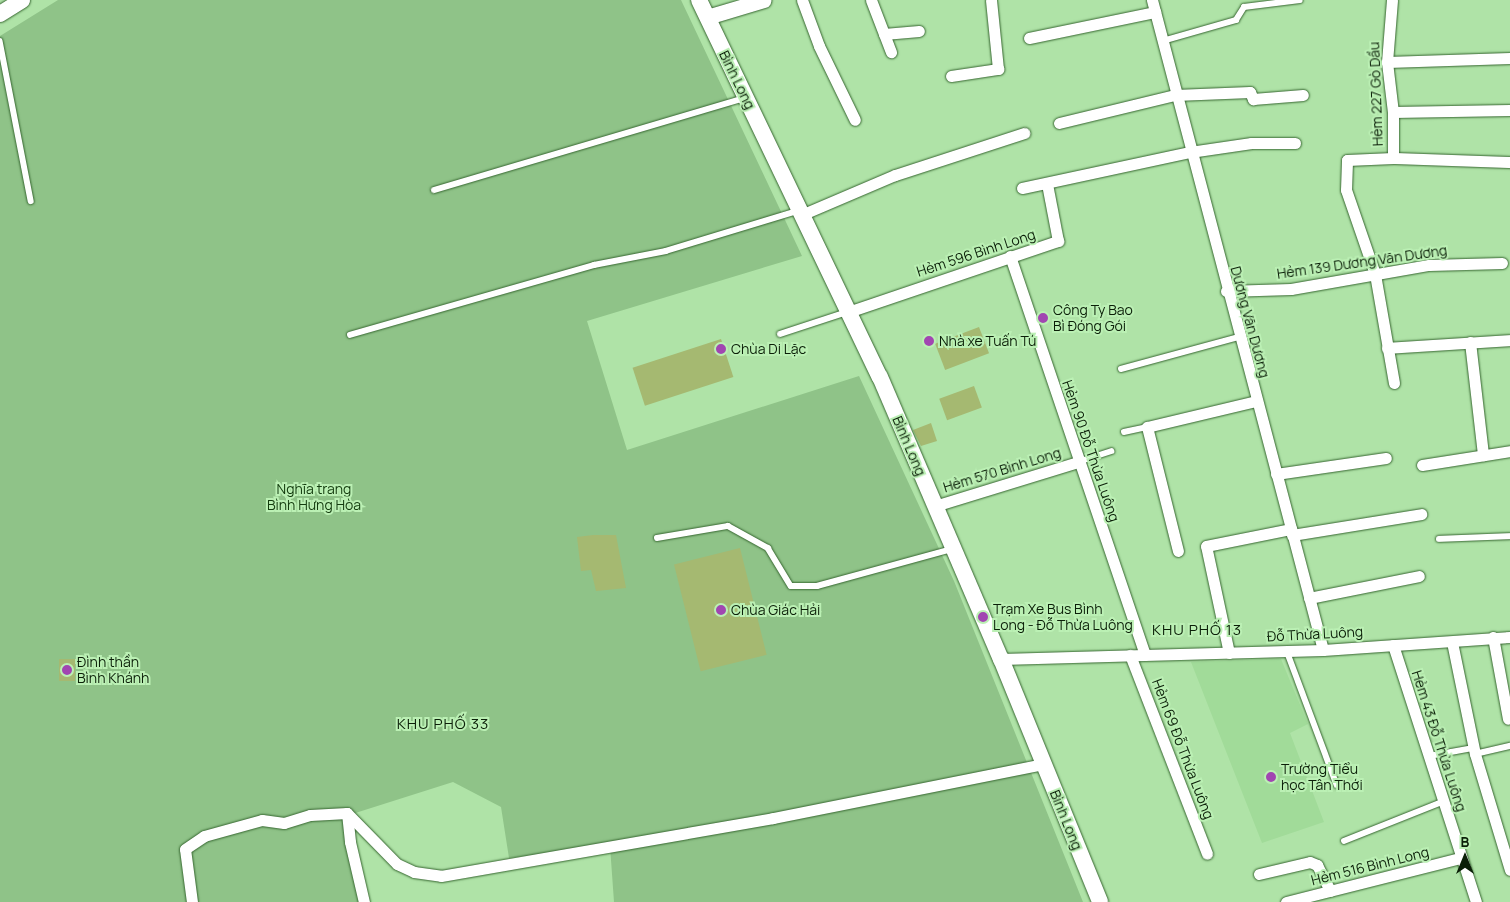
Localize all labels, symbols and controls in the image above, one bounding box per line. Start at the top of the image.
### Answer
street label: Hẻm 227 Gò Dầu [1366,41,1386,147]
street label: Bình Long [716,48,758,112]
street label: Hẻm 596 Bình Long [914,226,1038,280]
street label: Hẻm 139 Dương Văn Dương [1276,242,1448,282]
street label: Dương Văn Dương [1227,264,1273,380]
place label: Công Ty Bao Bì Đóng Gói [1053,302,1133,334]
marker: Công Ty Bao Bì Đóng Gói [1037,312,1049,324]
place label: Nhà xe Tuấn Tú [939,333,1036,349]
marker: Nhà xe Tuấn Tú [923,335,935,347]
place label: Chùa Di Lặc [731,341,806,357]
marker: Chùa Di Lặc [715,343,727,355]
street label: Hẻm 90 Đỗ Thừa Luông [1059,378,1123,524]
street label: Bình Long [889,414,929,478]
street label: Hẻm 570 Bình Long [941,444,1063,496]
park label: Nghĩa trang Bình Hưng Hòa [267,481,361,514]
place label: Trạm Xe Bus Bình Long - Đỗ Thừa Luông [993,601,1133,634]
place label: Chùa Giác Hải [731,602,820,618]
marker: Chùa Giác Hải [715,604,727,616]
marker: Trạm Xe Bus Bình Long - Đỗ Thừa Luông [977,611,989,623]
district label: KHU PHỐ 13 [1151,621,1243,639]
street label: Đỗ Thừa Luông [1266,623,1364,645]
place label: Đình thần Bình Khánh [77,654,149,686]
marker: Đình thần Bình Khánh [61,664,73,676]
street label: Hẻm 43 Đỗ Thừa Luông [1408,668,1470,814]
street label: Hẻm 69 Đỗ Thừa Luông [1148,677,1218,821]
district label: KHU PHỐ 33 [396,715,490,733]
place label: Trường Tiểu học Tân Thới [1281,761,1363,794]
marker: Trường Tiểu học Tân Thới [1265,771,1277,783]
street label: Bình Long [1046,788,1086,852]
north arrow [1440,832,1490,882]
text: B [1461,832,1469,851]
street label: Hẻm 516 Bình Long [1309,843,1431,889]

